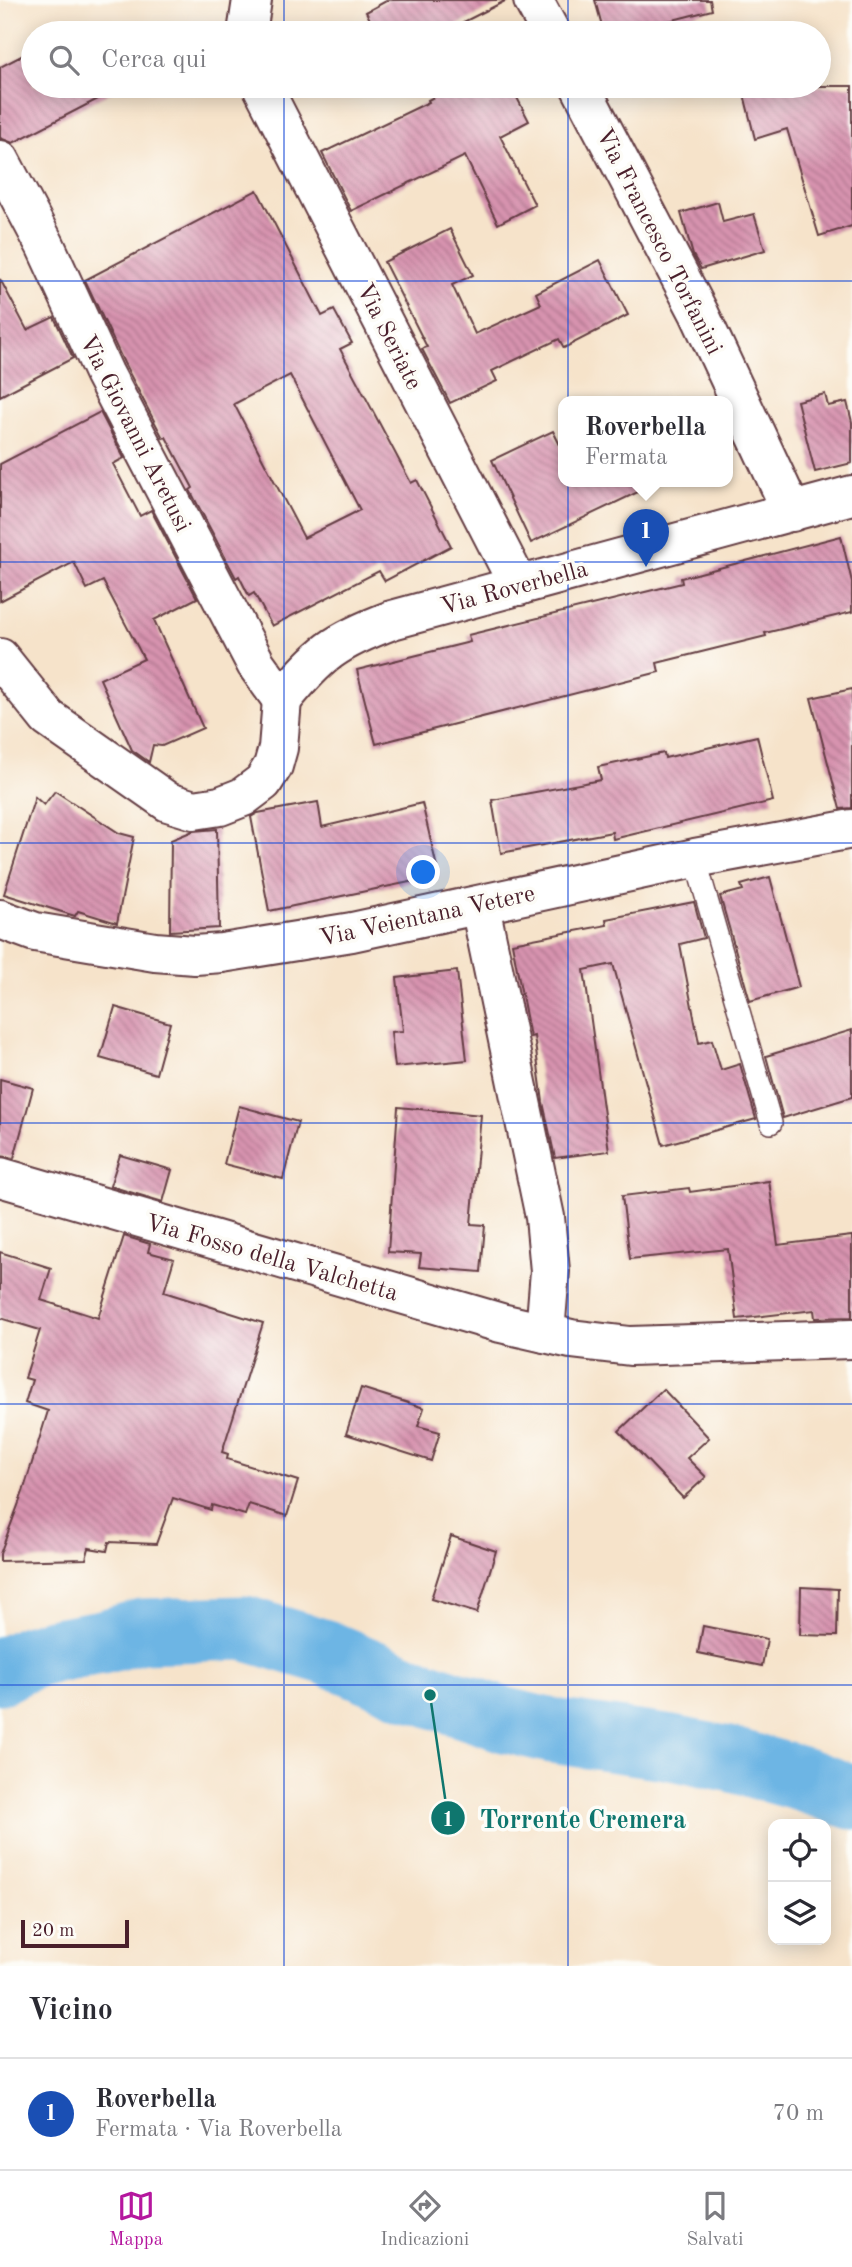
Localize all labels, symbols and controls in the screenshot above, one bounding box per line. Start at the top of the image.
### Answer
search box [21,21,831,98]
icon: search [45,41,83,79]
text: Cerca qui [101,47,206,73]
street label: Via Francesco Torfanini [591,125,726,359]
street label: Via Seriate [351,280,425,394]
street label: Via Giovanni Aretusi [74,332,194,536]
popup [558,396,733,487]
text: Roverbella [585,415,706,441]
text: Fermata [585,446,668,469]
pin: 1 [623,509,669,567]
street label: Via Roverbella [438,558,591,620]
your location [406,855,440,889]
street label: Via Veientana Vetere [317,882,537,952]
street label: Via Fosso della Valchetta [142,1211,401,1307]
callout: Torrente Cremera [431,1795,701,1842]
text: Torrente Cremera [480,1808,686,1834]
text: 1 [442,1810,454,1831]
map controls [768,1819,831,1945]
button: locate [768,1819,831,1882]
button: layers [768,1882,831,1945]
scale bar [21,1917,130,1949]
text: 20 m [32,1922,74,1941]
text: Vicino [28,1996,113,2026]
text: Roverbella [95,2087,217,2113]
text: 1 [44,2102,58,2125]
text: 70 m [773,2102,824,2125]
text: Fermata · Via Roverbella [95,2118,342,2141]
tab: Mappa [109,2187,163,2252]
tab: Indicazioni [380,2187,469,2252]
tab: Salvati [686,2187,743,2252]

